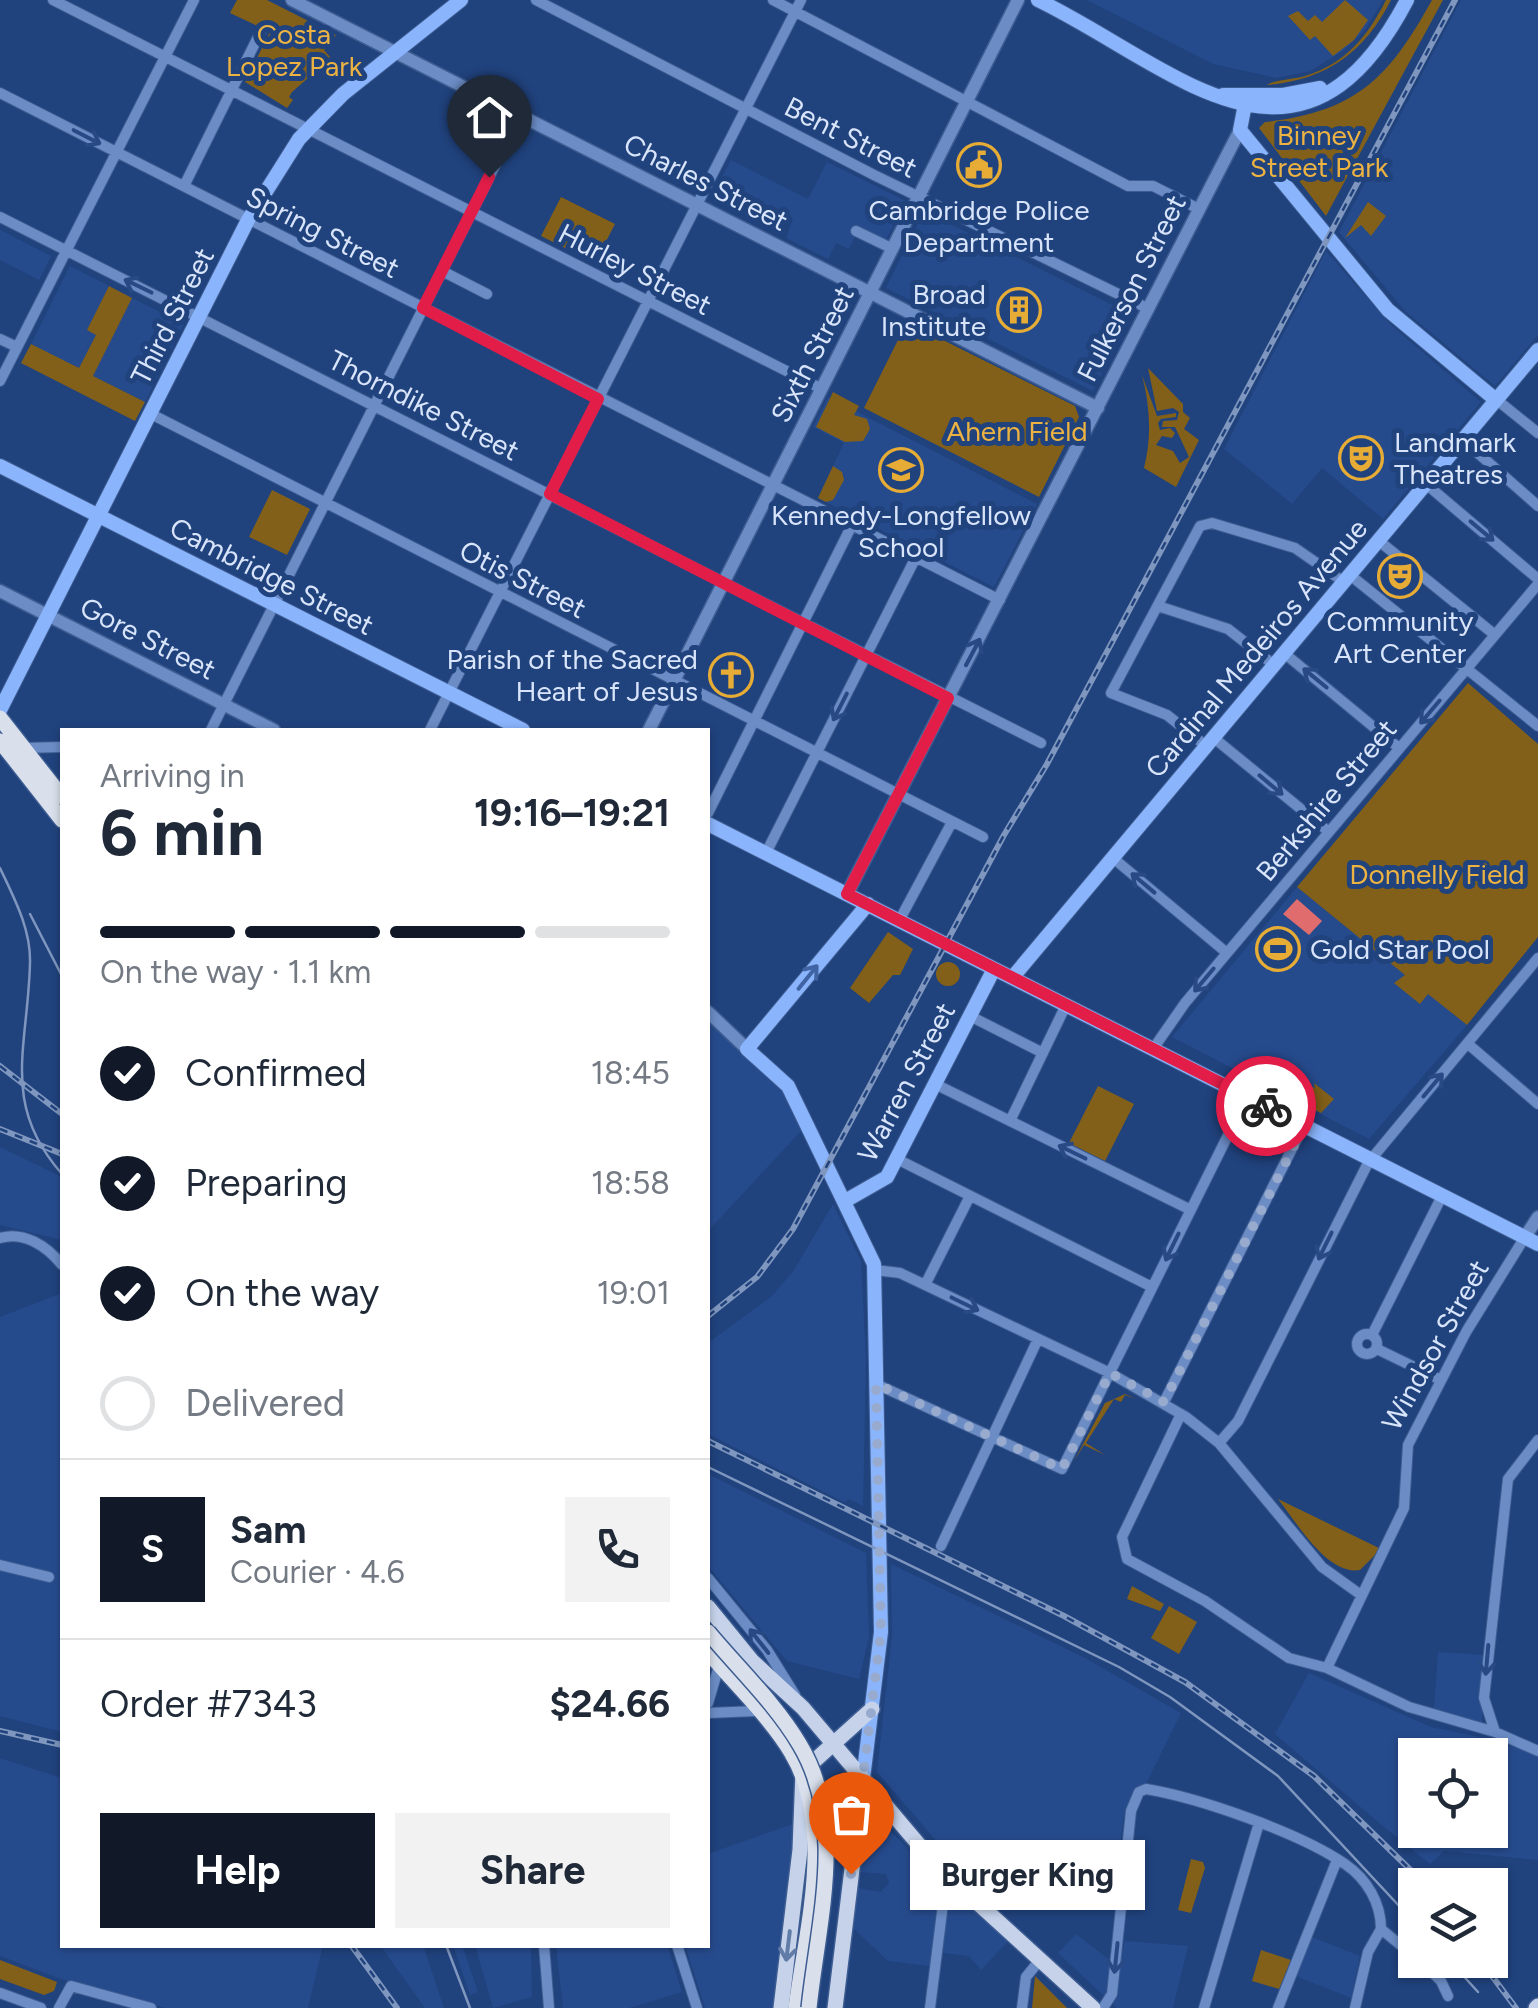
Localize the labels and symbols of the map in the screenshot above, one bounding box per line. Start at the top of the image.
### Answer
park label: Costa Lopez Park [226,17,363,83]
pin [447,75,532,178]
street label: Bent Street [779,89,923,185]
park label: Binney Street Park [1250,118,1389,184]
street label: Charles Street [618,126,794,238]
one-way arrow [71,128,101,147]
public building icon: Cambridge Police Department [956,142,1002,188]
street label: Spring Street [241,179,405,285]
street label: Fulkerson Street [1069,189,1193,387]
place label: Cambridge Police Department [869,193,1089,259]
street label: Hurley Street [553,216,717,322]
street label: Third Street [123,242,221,390]
one-way arrow [123,276,153,295]
place label: Broad Institute [881,277,986,343]
street label: Sixth Street [763,280,861,428]
building icon: Broad Institute [996,287,1042,333]
street label: Thorndike Street [323,342,525,468]
park label: Ahern Field [946,414,1088,448]
place label: Landmark Theatres [1394,425,1516,491]
theatre icon: Landmark Theatres [1338,435,1384,481]
school or university icon: Kennedy-Longfellow School [878,447,924,493]
place label: Kennedy-Longfellow School [771,498,1031,564]
street label: Cambridge Street [164,510,380,642]
street label: Cardinal Medeiros Avenue [1138,512,1374,784]
one-way arrow [1469,520,1495,542]
street label: Otis Street [454,533,592,625]
theatre icon: Community Art Center [1377,553,1423,599]
street label: Gore Street [75,589,221,687]
place label: Community Art Center [1326,604,1474,670]
one-way arrow [963,638,983,668]
place label: Parish of the Sacred Heart of Jesus [447,642,698,708]
church icon: Parish of the Sacred Heart of Jesus [708,652,754,698]
one-way arrow [1302,668,1328,690]
one-way arrow [830,691,849,721]
one-way arrow [1419,699,1442,724]
street label: Berkshire Street [1248,712,1404,888]
one-way arrow [1257,774,1283,796]
park label: Donnelly Field [1349,857,1525,891]
one-way arrow [1131,872,1157,894]
sports icon: Gold Star Pool [1255,926,1301,972]
place label: Gold Star Pool [1310,932,1490,966]
one-way arrow [797,965,819,991]
one-way arrow [1194,966,1216,992]
street label: Warren Street [850,997,962,1167]
courier [1216,1056,1316,1156]
one-way arrow [1422,1072,1444,1098]
one-way arrow [1057,1141,1087,1160]
one-way arrow [1315,1230,1334,1260]
one-way arrow [1162,1231,1181,1261]
street label: Windsor Street [1374,1254,1496,1436]
one-way arrow [950,1295,980,1314]
one-way arrow [748,1628,770,1654]
one-way arrow [1477,1644,1496,1676]
pin [809,1772,894,1875]
callout: Burger King [911,1839,1146,1909]
one-way arrow [778,1929,797,1962]
one-way arrow [1106,1941,1125,1973]

